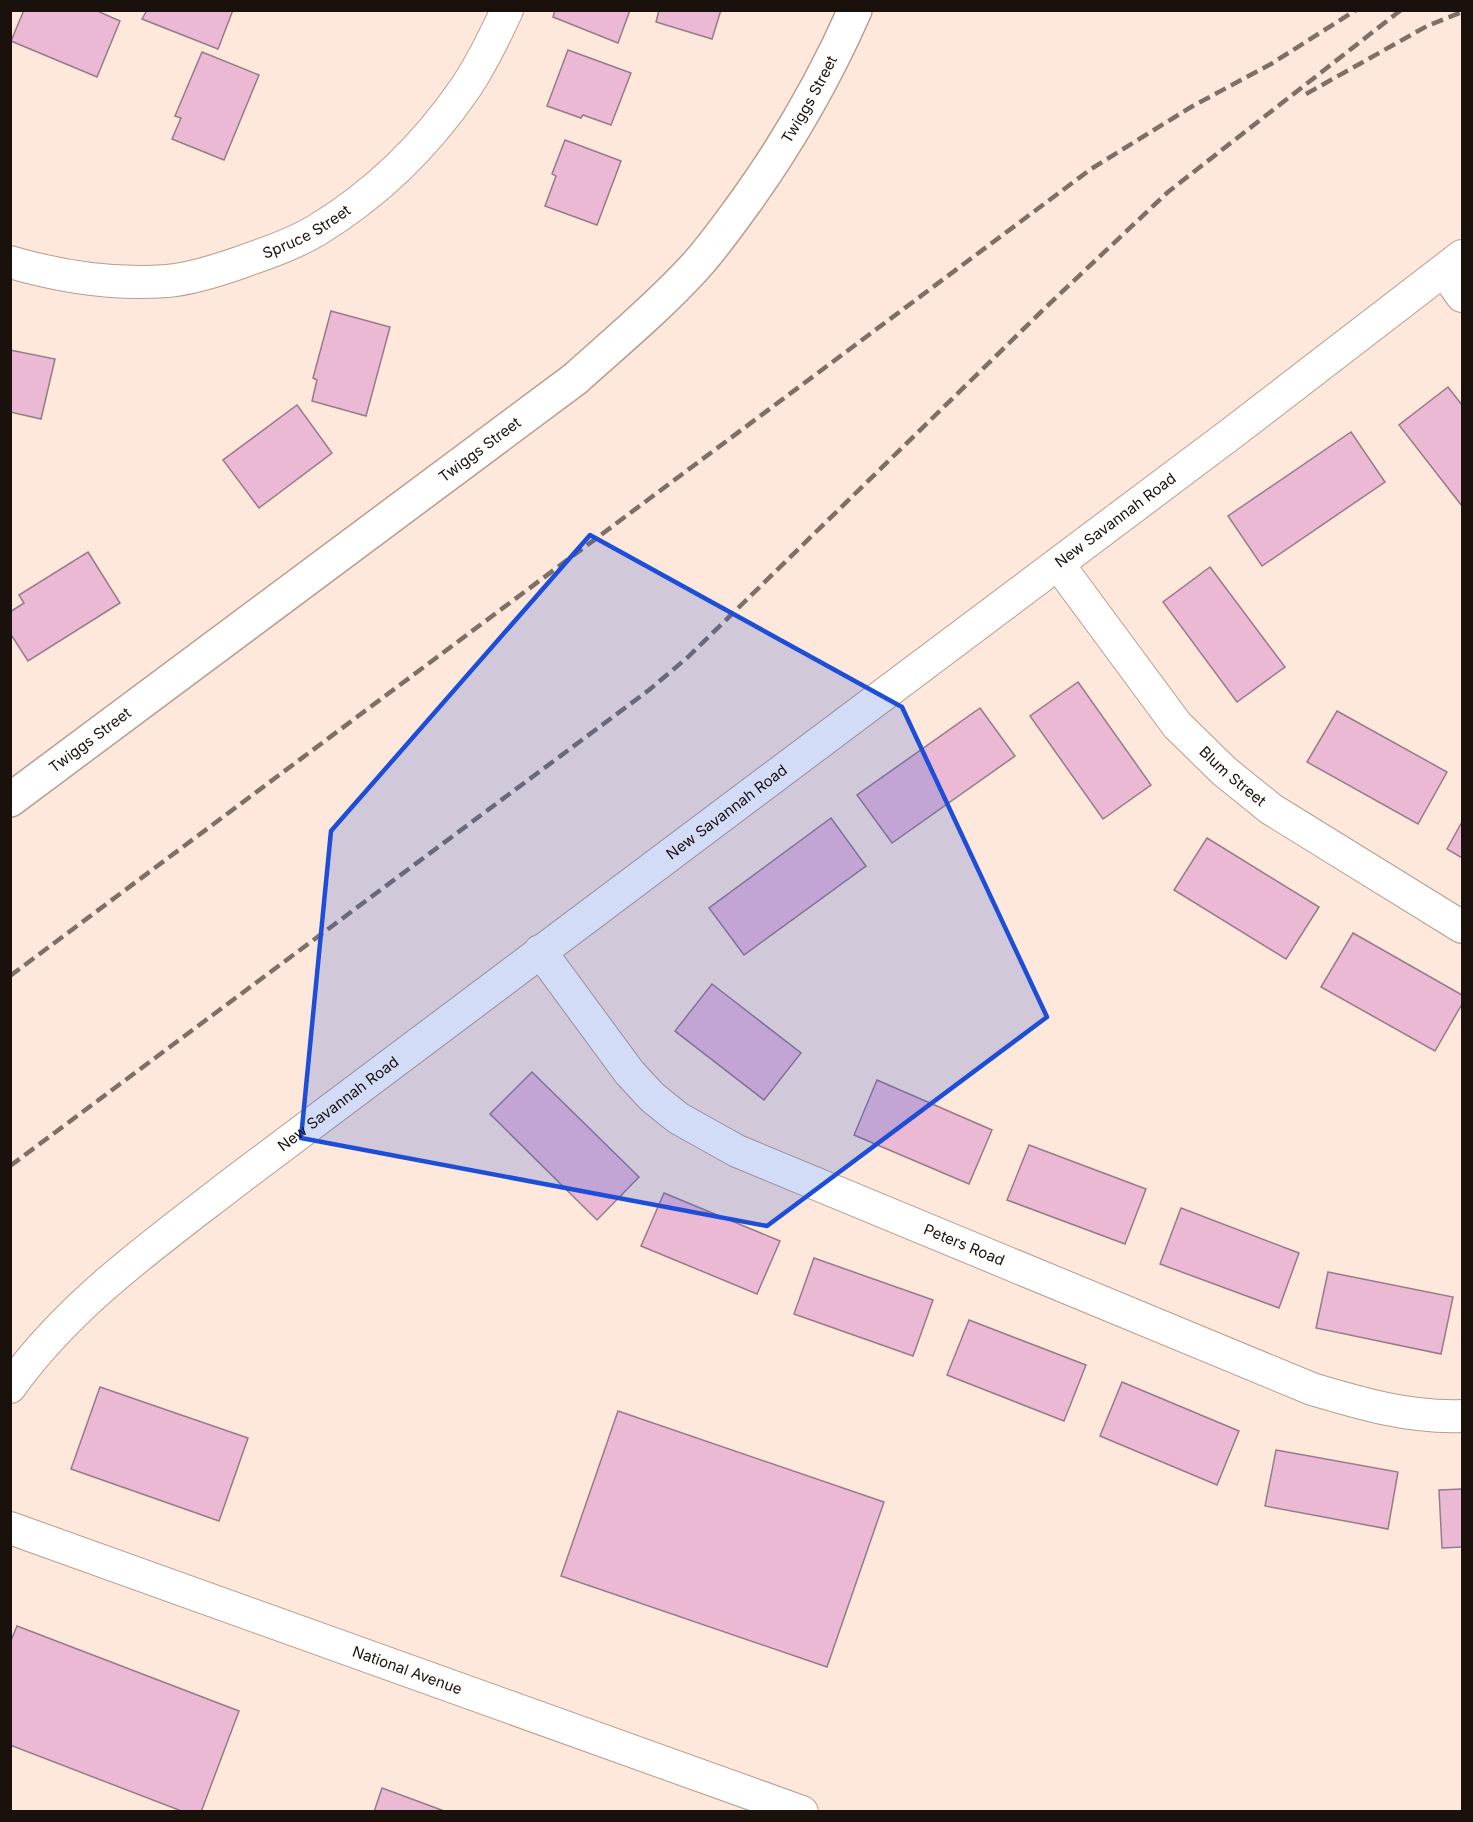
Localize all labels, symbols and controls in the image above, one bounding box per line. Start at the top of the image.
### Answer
street label: Twiggs Street [777,52,841,147]
street label: Spruce Street [260,200,354,263]
street label: Twiggs Street [435,413,524,486]
street label: New Savannah Road [1051,468,1180,572]
street label: Twiggs Street [45,703,135,777]
street label: Blum Street [1196,742,1270,810]
street label: New Savannah Road [662,760,791,863]
street label: New Savannah Road [274,1052,402,1155]
street label: Peters Road [921,1219,1008,1270]
street label: National Avenue [350,1642,465,1698]

